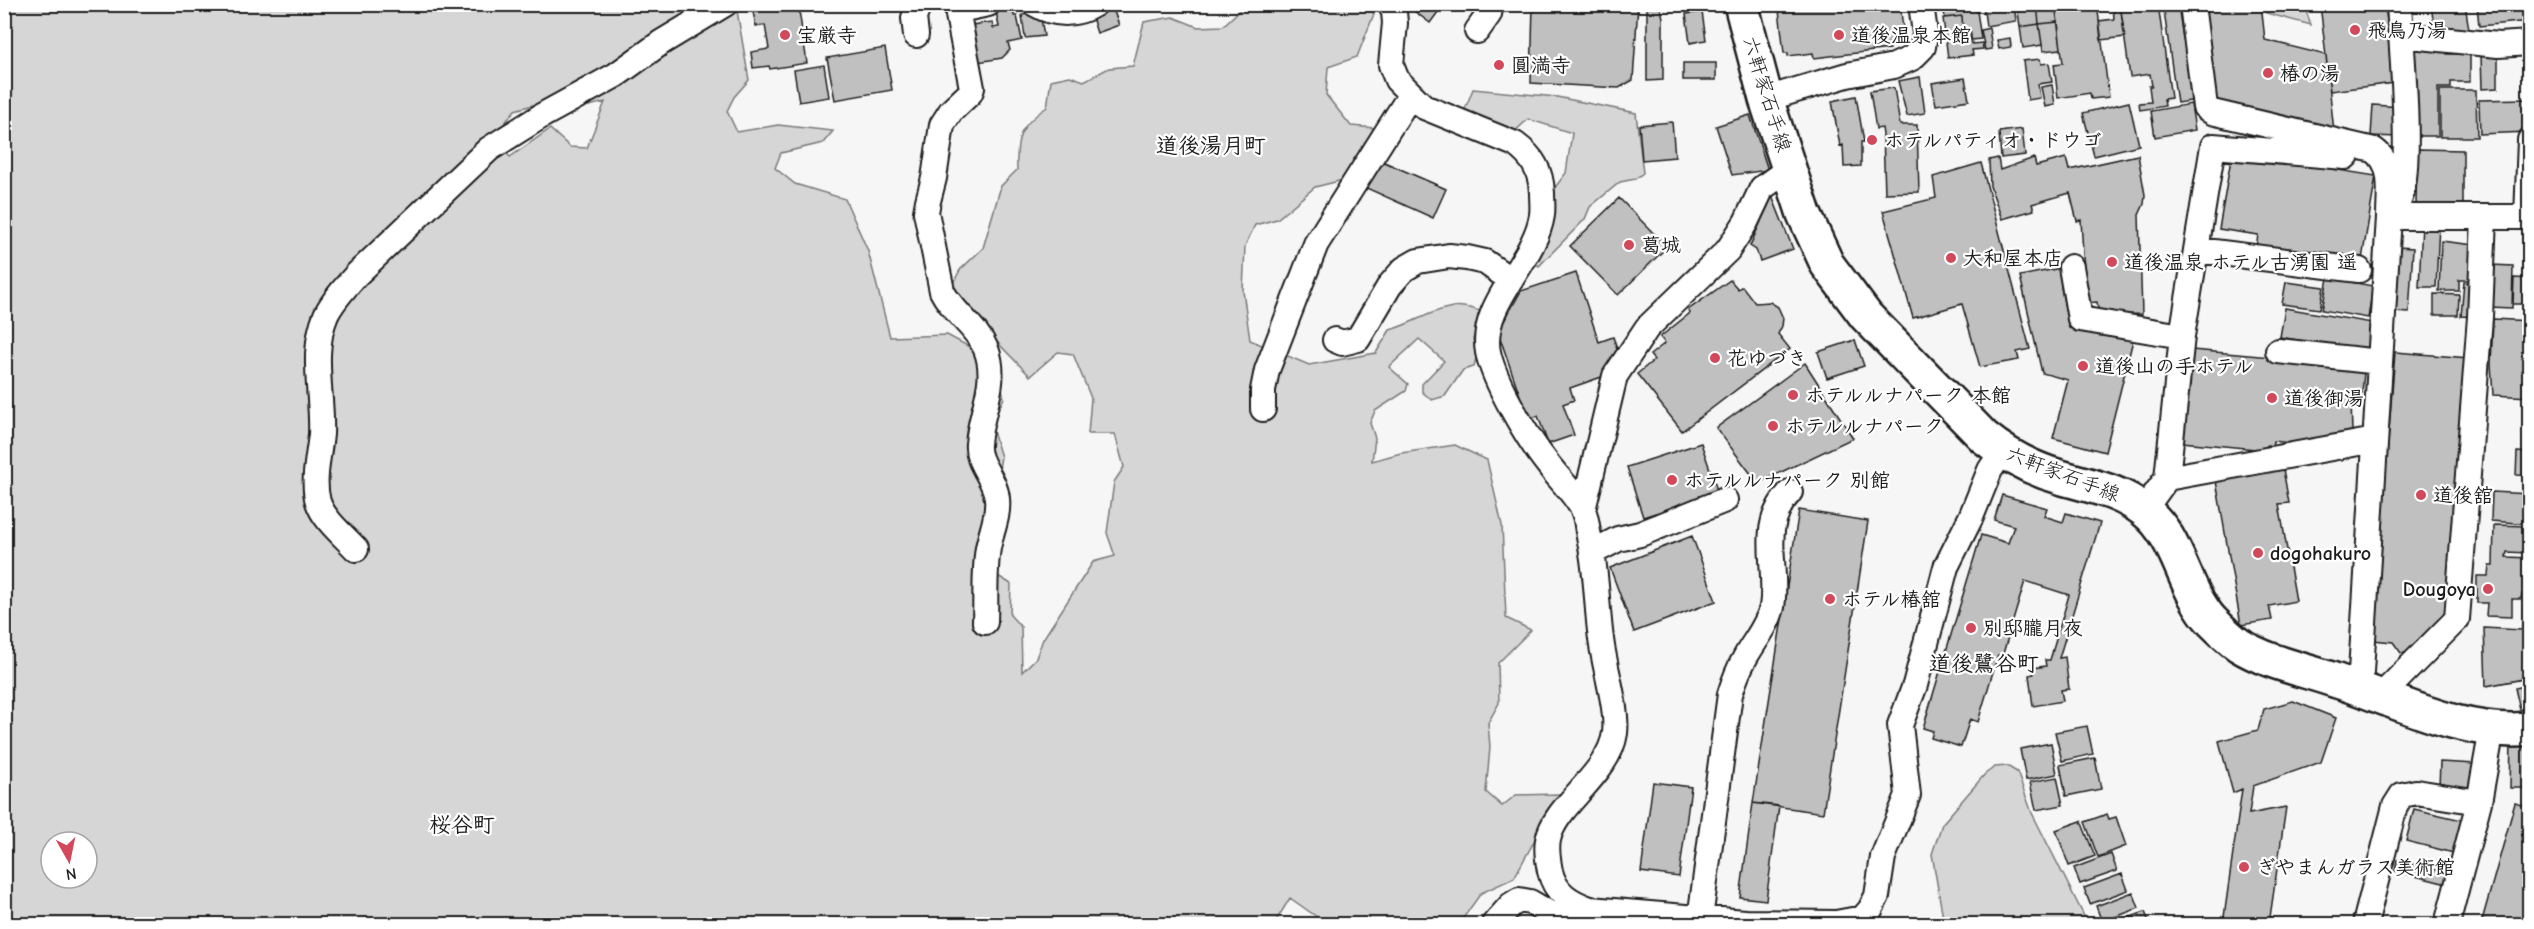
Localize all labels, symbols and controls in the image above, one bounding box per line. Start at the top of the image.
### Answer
place label: 飛鳥乃湯 [2367,19,2447,42]
marker: 飛鳥乃湯 [2348,23,2362,37]
place label: 宝厳寺 [797,24,857,47]
place label: 道後温泉本館 [1851,24,1971,47]
marker: 宝厳寺 [778,28,792,42]
marker: 道後温泉本館 [1832,28,1846,42]
street label: 六軒家石手線 [1738,33,1796,155]
place label: 圓満寺 [1511,54,1571,77]
marker: 圓満寺 [1492,58,1506,72]
place label: 椿の湯 [2280,62,2340,85]
marker: 椿の湯 [2261,66,2275,80]
place label: ホテルパティオ・ドウゴ [1884,129,2102,152]
district label: 道後湯月町 [1156,133,1266,159]
marker: ホテルパティオ・ドウゴ [1865,133,1879,147]
place label: 葛城 [1641,234,1681,257]
marker: 葛城 [1622,238,1636,252]
place label: 大和屋本店 [1963,247,2063,270]
marker: 大和屋本店 [1944,251,1958,265]
place label: 道後温泉 ホテル古湧園 遥 [2124,251,2357,274]
marker: 道後温泉 ホテル古湧園 遥 [2105,255,2119,269]
place label: 花ゆづき [1727,347,1807,370]
marker: 花ゆづき [1708,351,1722,365]
place label: 道後山の手ホテル [2095,355,2254,378]
marker: 道後山の手ホテル [2076,359,2090,373]
place label: ホテルルナパーク 本館 [1805,384,2011,407]
place label: 道後御湯 [2284,387,2364,410]
marker: ホテルルナパーク 本館 [1786,388,1800,402]
marker: 道後御湯 [2265,391,2279,405]
place label: ホテルルナパーク [1785,415,1944,438]
marker: ホテルルナパーク [1766,419,1780,433]
street label: 六軒家石手線 [2003,442,2123,506]
place label: ホテルルナパーク 別館 [1684,469,1890,492]
marker: ホテルルナパーク 別館 [1665,473,1679,487]
place label: 道後舘 [2433,484,2493,507]
marker: 道後舘 [2414,488,2428,502]
place label: dogohakuro [2270,542,2371,565]
marker: dogohakuro [2251,546,2265,560]
place label: Dougoya [2403,578,2476,601]
marker: Dougoya [2481,582,2495,596]
place label: ホテル椿舘 [1842,588,1941,611]
marker: ホテル椿舘 [1823,592,1837,606]
place label: 別邸朧月夜 [1983,617,2083,640]
marker: 別邸朧月夜 [1964,621,1978,635]
district label: 道後鷺谷町 [1929,651,2039,677]
district label: 桜谷町 [429,812,495,838]
north arrow [39,830,99,890]
place label: ぎやまんガラス美術館 [2256,856,2455,879]
marker: ぎやまんガラス美術館 [2237,860,2251,874]
text: N [65,864,78,884]

